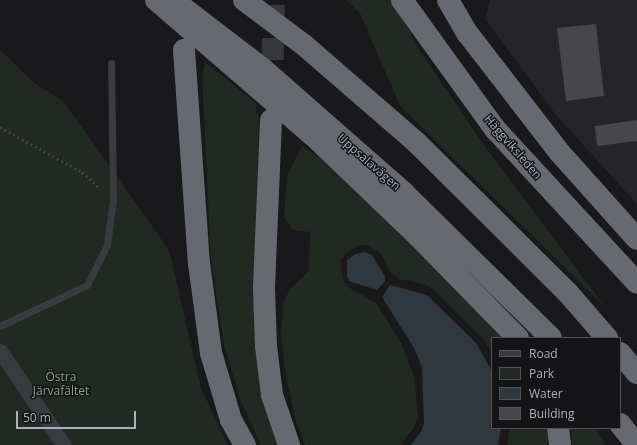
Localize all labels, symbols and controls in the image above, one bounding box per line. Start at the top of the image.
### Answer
street label: Häggviksleden [481,112,545,182]
street label: Uppsalavägen [335,131,403,193]
legend [491,337,621,429]
text: Road [529,345,558,362]
text: Park [529,365,554,382]
park label: Östra Järvafältet [33,370,89,398]
text: Water [529,385,563,402]
scale bar [18,403,138,429]
text: Building [529,405,574,422]
text: 50 m [23,409,51,426]

